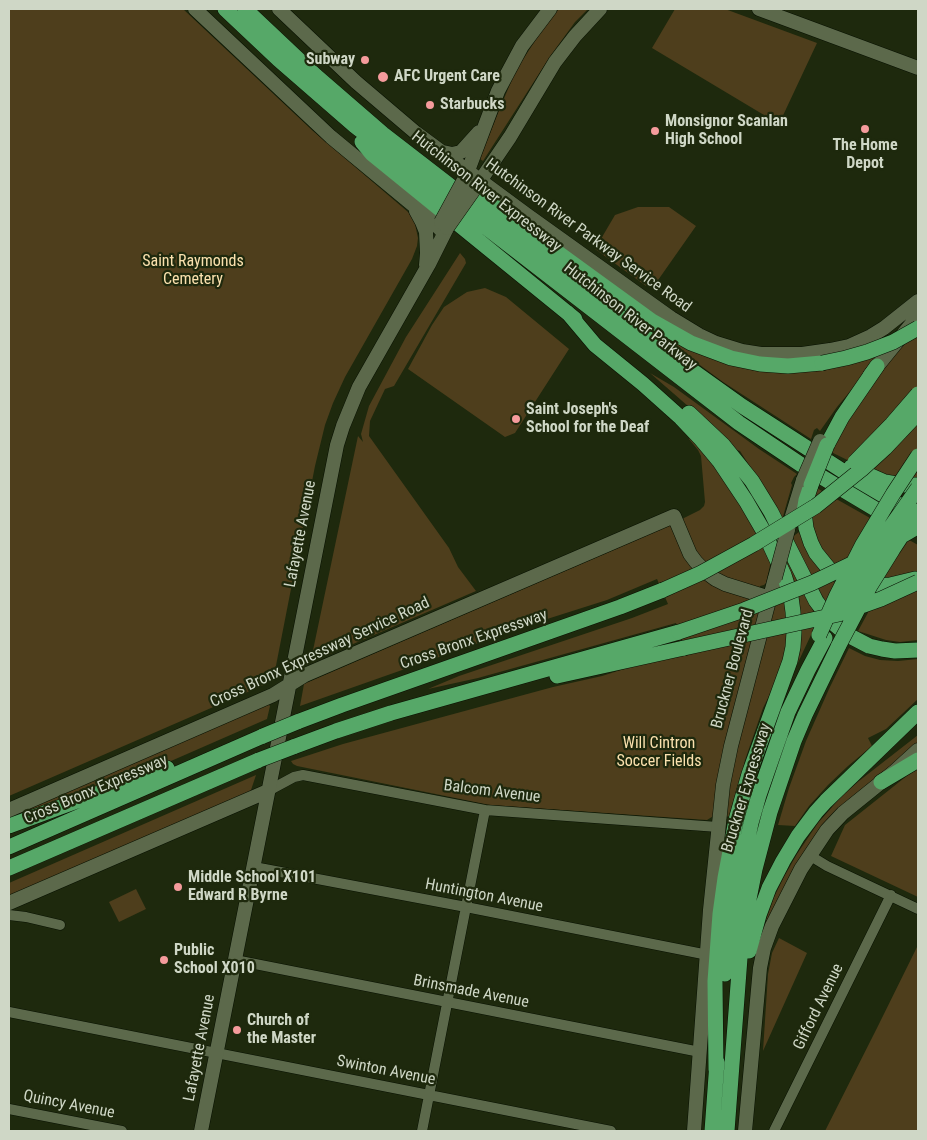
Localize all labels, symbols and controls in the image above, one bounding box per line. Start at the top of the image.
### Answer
place label: Subway [306,50,355,70]
marker: Subway [359,54,371,66]
place label: AFC Urgent Care [394,67,500,87]
marker: AFC Urgent Care [376,70,390,84]
place label: Starbucks [440,95,504,115]
marker: Starbucks [424,99,436,111]
place label: Monsignor Scanlan High School [665,112,788,150]
marker: The Home Depot [859,123,871,135]
marker: Monsignor Scanlan High School [649,125,661,137]
street label: Hutchinson River Expressway [407,128,565,256]
place label: The Home Depot [832,136,898,174]
street label: Hutchinson River Parkway Service Road [481,155,695,317]
park label: Saint Raymonds Cemetery [142,252,244,290]
street label: Hutchinson River Parkway [560,259,700,375]
place label: Saint Joseph's School for the Deaf [526,400,649,438]
marker: Saint Joseph's School for the Deaf [510,413,522,425]
street label: Lafayette Avenue [281,479,321,589]
street label: Cross Bronx Expressway Service Road [207,594,433,712]
street label: Cross Bronx Expressway [398,606,550,674]
street label: Bruckner Boulevard [708,607,758,731]
street label: Bruckner Expressway [718,721,776,855]
park label: Will Cintron Soccer Fields [617,734,701,772]
street label: Cross Bronx Expressway [21,751,171,829]
street label: Balcom Avenue [443,777,541,807]
place label: Middle School X101 Edward R Byrne [188,868,316,906]
street label: Huntington Avenue [423,875,545,917]
marker: Middle School X101 Edward R Byrne [172,881,184,893]
place label: Public School X010 [174,941,255,979]
marker: Public School X010 [158,954,170,966]
street label: Gifford Avenue [790,961,848,1053]
street label: Brinsmade Avenue [412,971,530,1013]
street label: Lafayette Avenue [180,993,220,1103]
place label: Church of the Master [247,1011,316,1049]
marker: Church of the Master [231,1024,243,1036]
street label: Swinton Avenue [335,1052,437,1090]
street label: Quincy Avenue [22,1087,116,1123]

